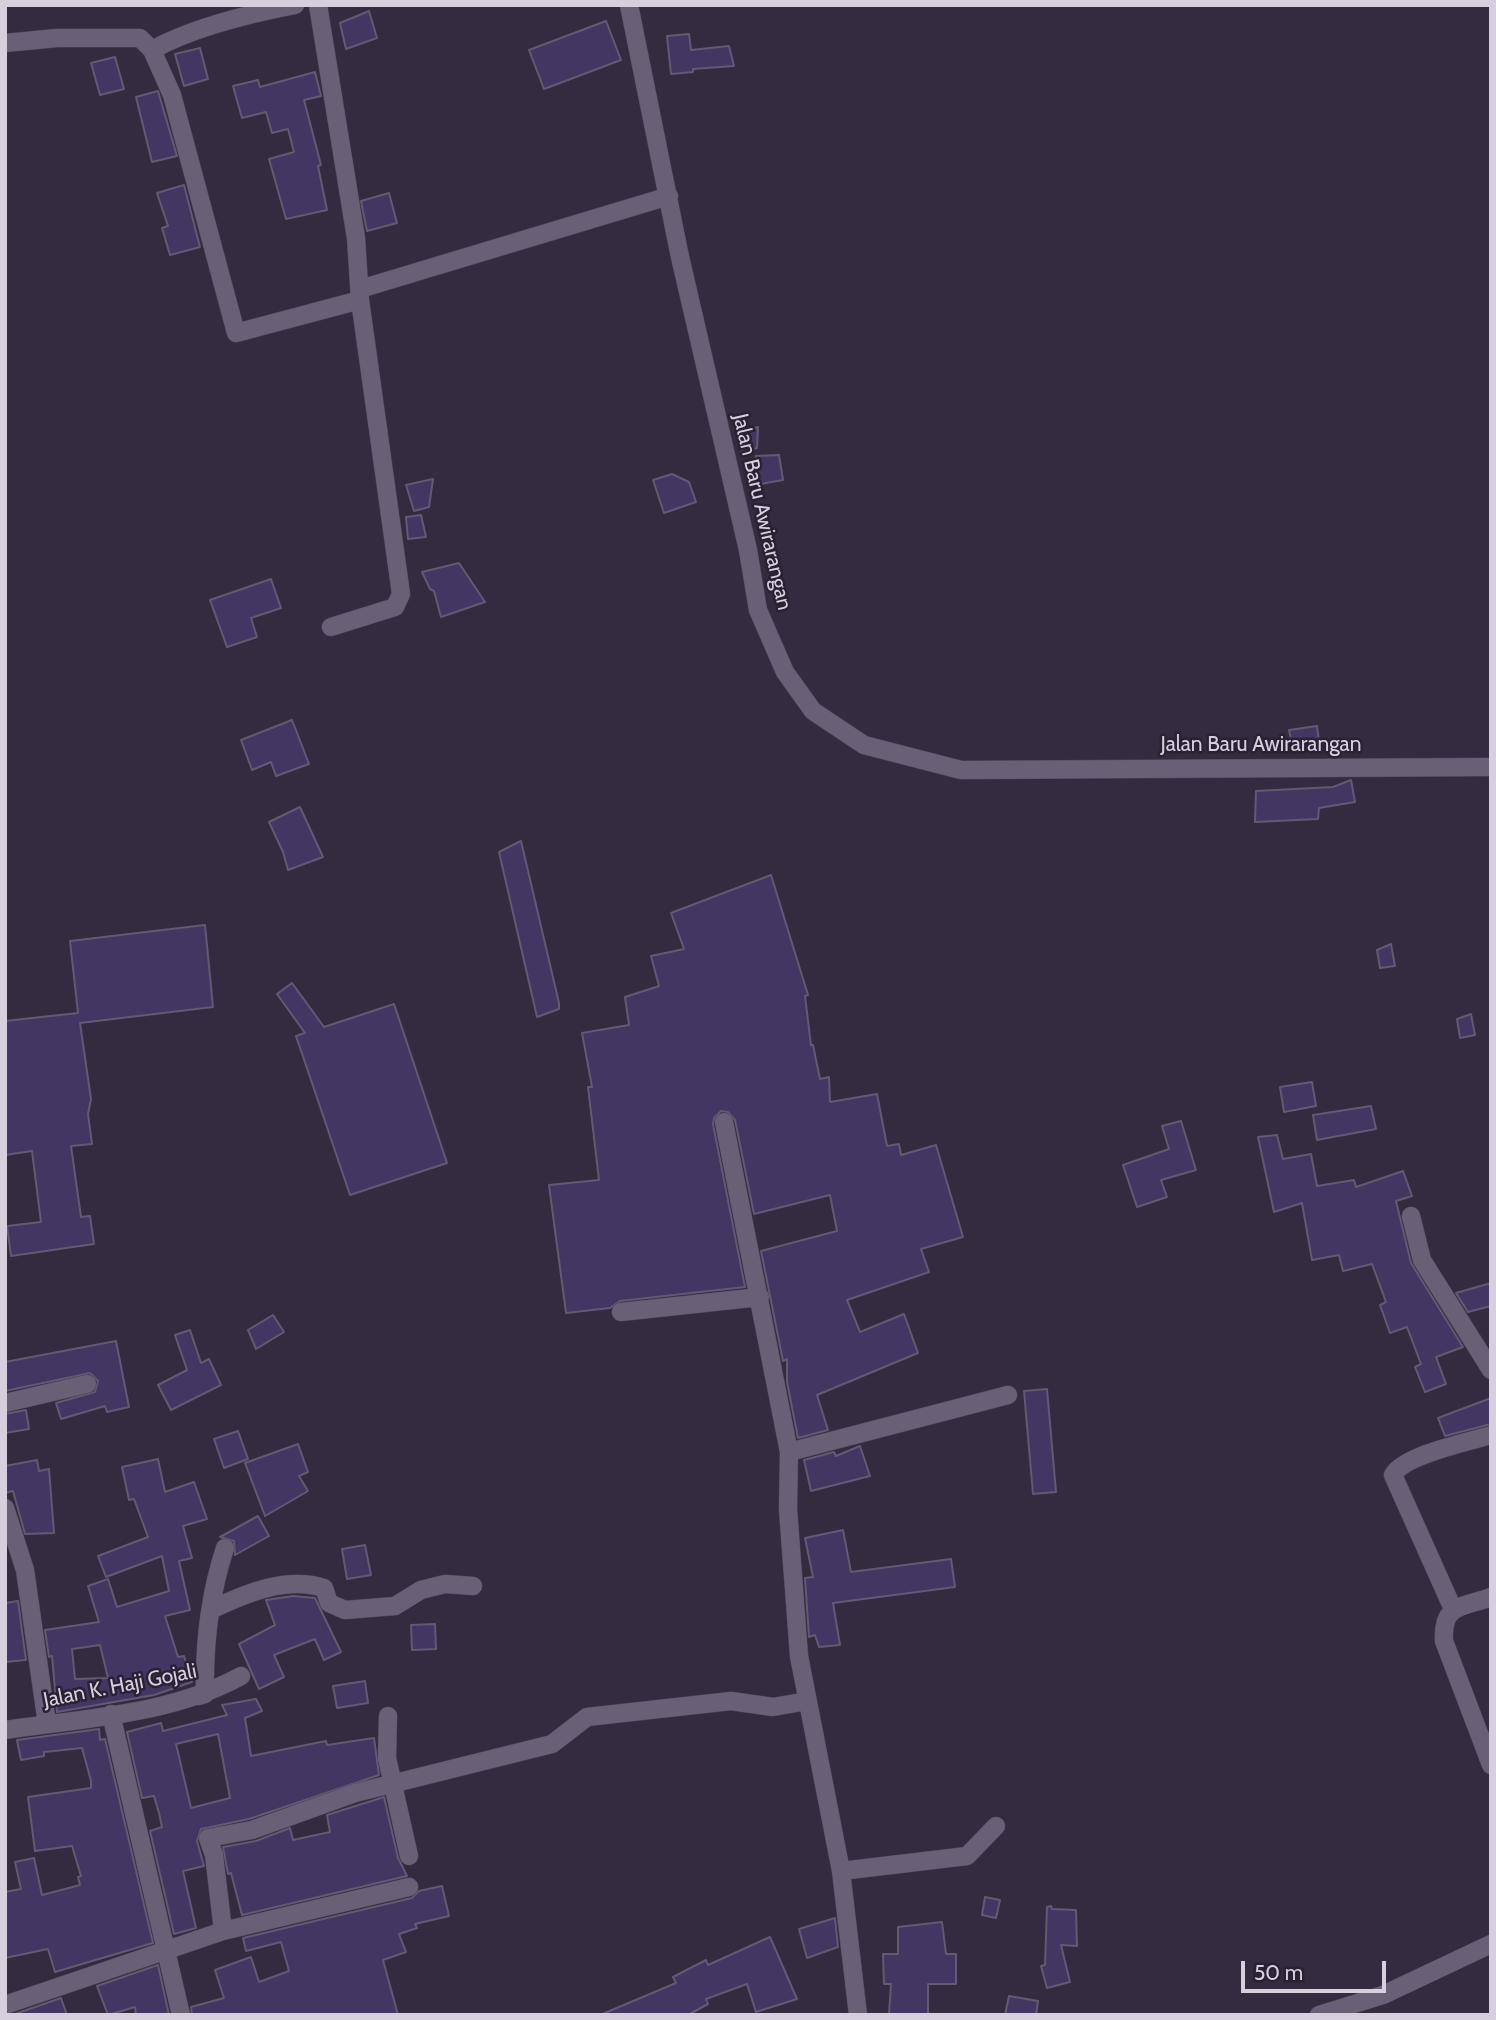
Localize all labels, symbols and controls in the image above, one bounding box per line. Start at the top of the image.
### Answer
street label: Jalan Baru Awirarangan [727,411,797,613]
street label: Jalan Baru Awirarangan [1161,732,1361,758]
street label: Jalan K. Haji Gojali [41,1659,199,1713]
scale bar [1244,1946,1389,1990]
text: 50 m [1254,1960,1303,1985]

